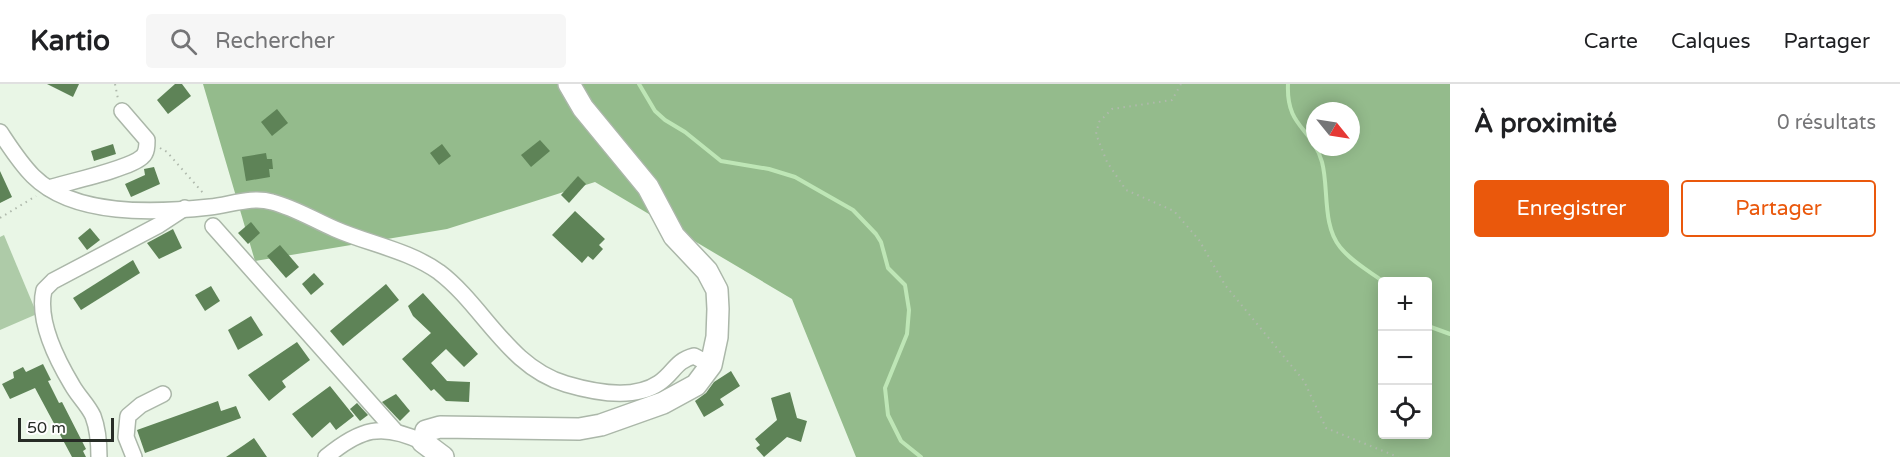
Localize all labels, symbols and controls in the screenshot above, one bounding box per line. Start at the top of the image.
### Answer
search box [146,14,566,68]
text: Kartio [30,24,110,58]
icon: search [167,25,200,58]
text: Rechercher [215,28,335,54]
text: Carte [1584,29,1638,54]
text: Calques [1671,29,1751,54]
text: Partager [1784,29,1870,54]
north arrow [1306,102,1360,156]
text: À proximité [1474,108,1617,139]
text: 0 résultats [1777,111,1876,135]
button: Enregistrer [1474,180,1669,237]
button: Partager [1681,180,1876,237]
map controls [1378,277,1432,439]
button: + [1378,277,1432,331]
button: − [1378,331,1432,385]
button: locate [1378,385,1432,439]
scale bar [18,415,114,442]
text: 50 m [27,418,66,438]

